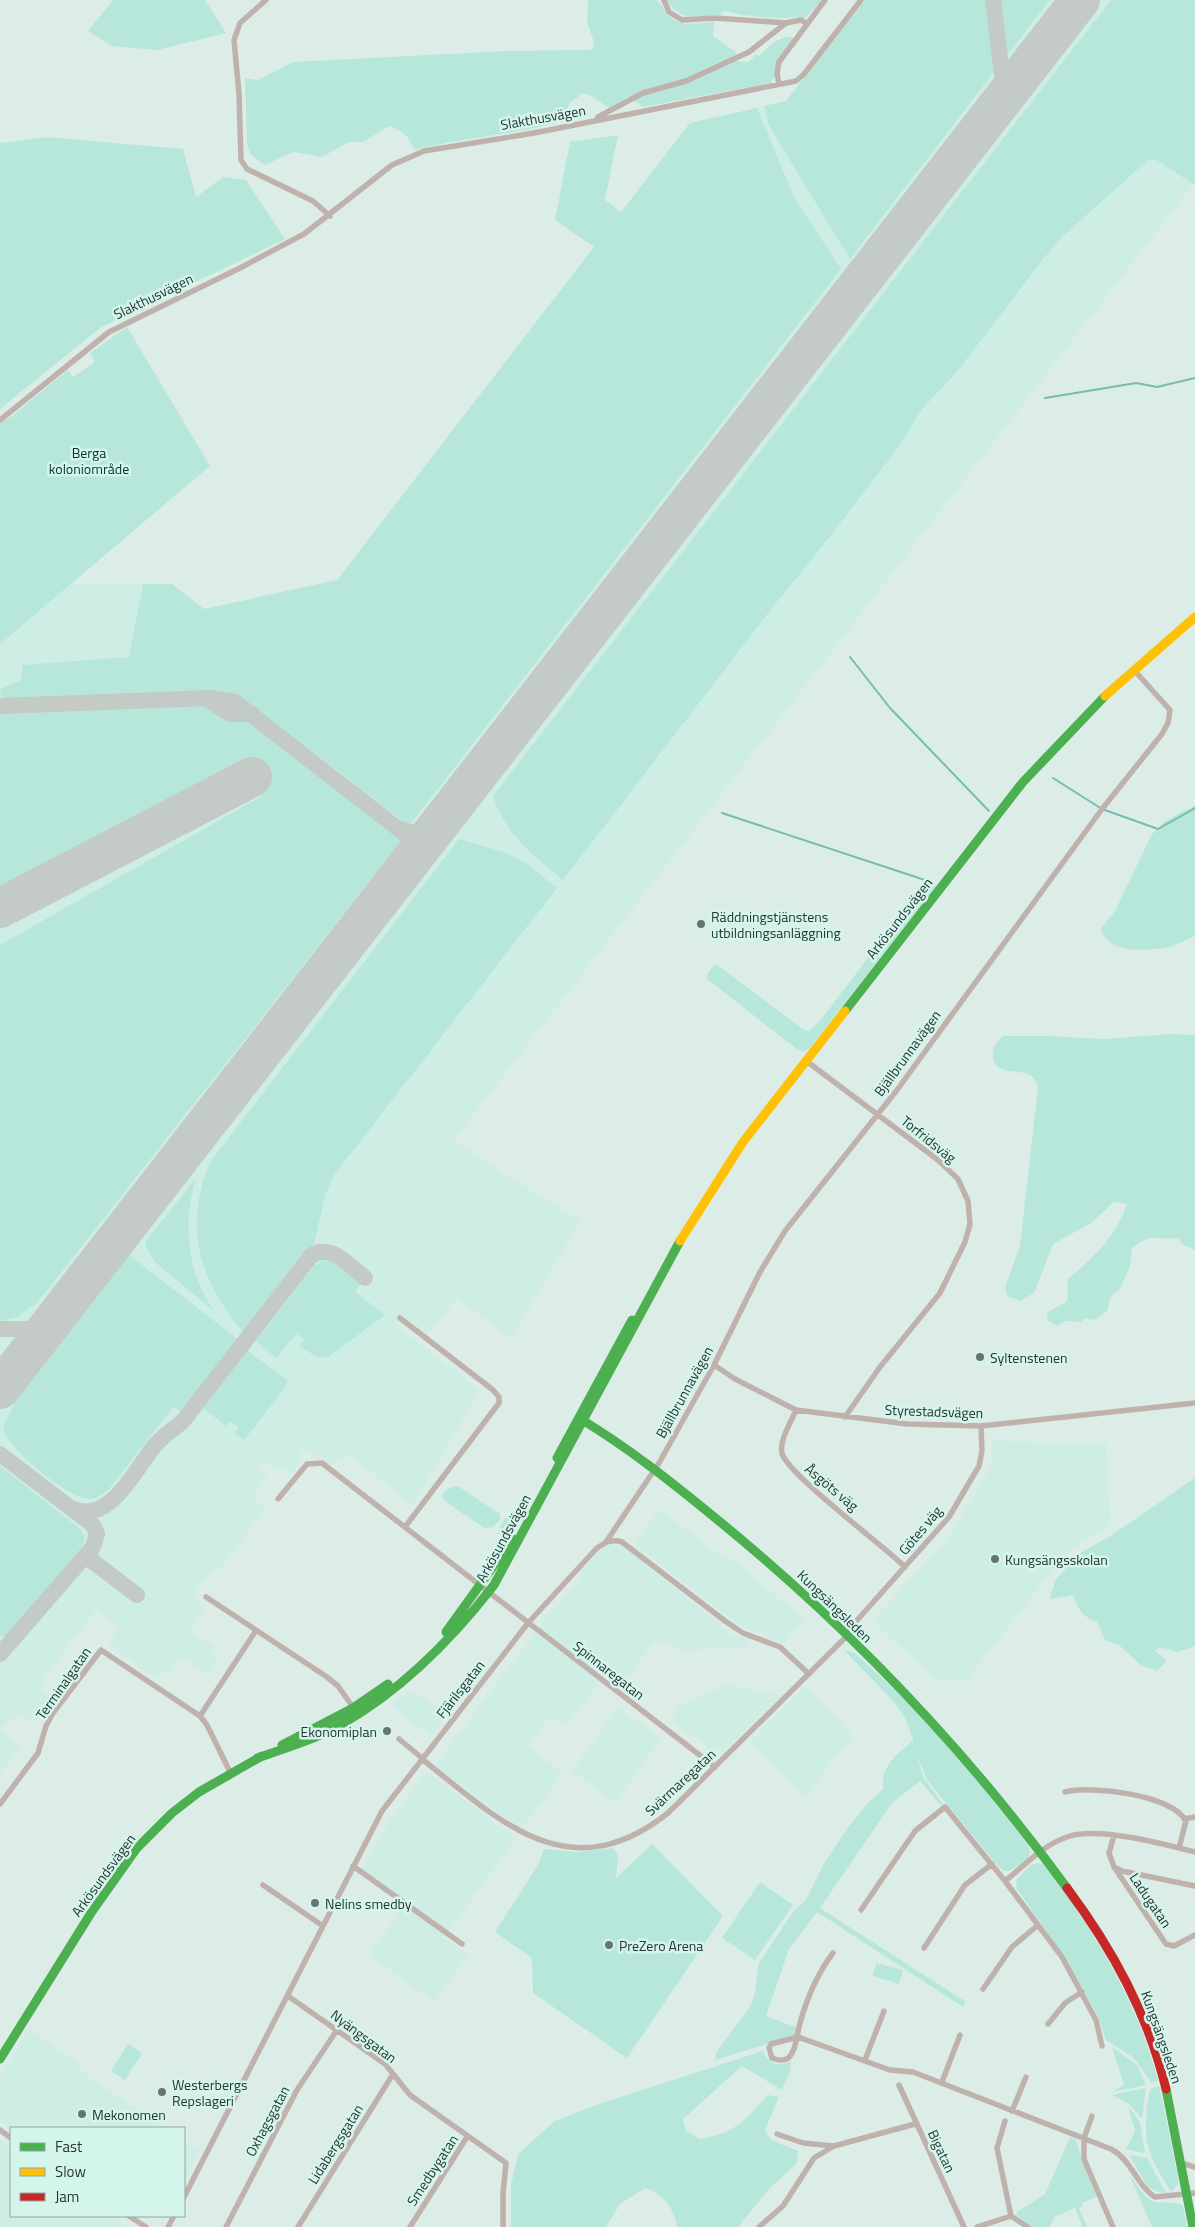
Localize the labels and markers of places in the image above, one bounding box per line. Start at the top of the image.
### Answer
place label: Räddningstjänstens utbildningsanläggning [711,906,841,943]
marker: Räddningstjänstens utbildningsanläggning [695,918,707,930]
place label: Syltenstenen [990,1347,1068,1368]
marker: Syltenstenen [974,1351,986,1363]
place label: Kungsängsskolan [1005,1549,1108,1570]
marker: Kungsängsskolan [989,1553,1001,1565]
place label: Ekonomiplan [301,1721,377,1742]
marker: Ekonomiplan [381,1725,393,1737]
place label: Nelins smedby [325,1893,412,1914]
marker: Nelins smedby [309,1897,321,1909]
place label: PreZero Arena [619,1935,703,1956]
marker: PreZero Arena [603,1939,615,1951]
place label: Westerbergs Repslageri [172,2074,247,2111]
marker: Westerbergs Repslageri [156,2086,168,2098]
place label: Mekonomen [92,2104,166,2125]
marker: Mekonomen [76,2108,88,2120]

